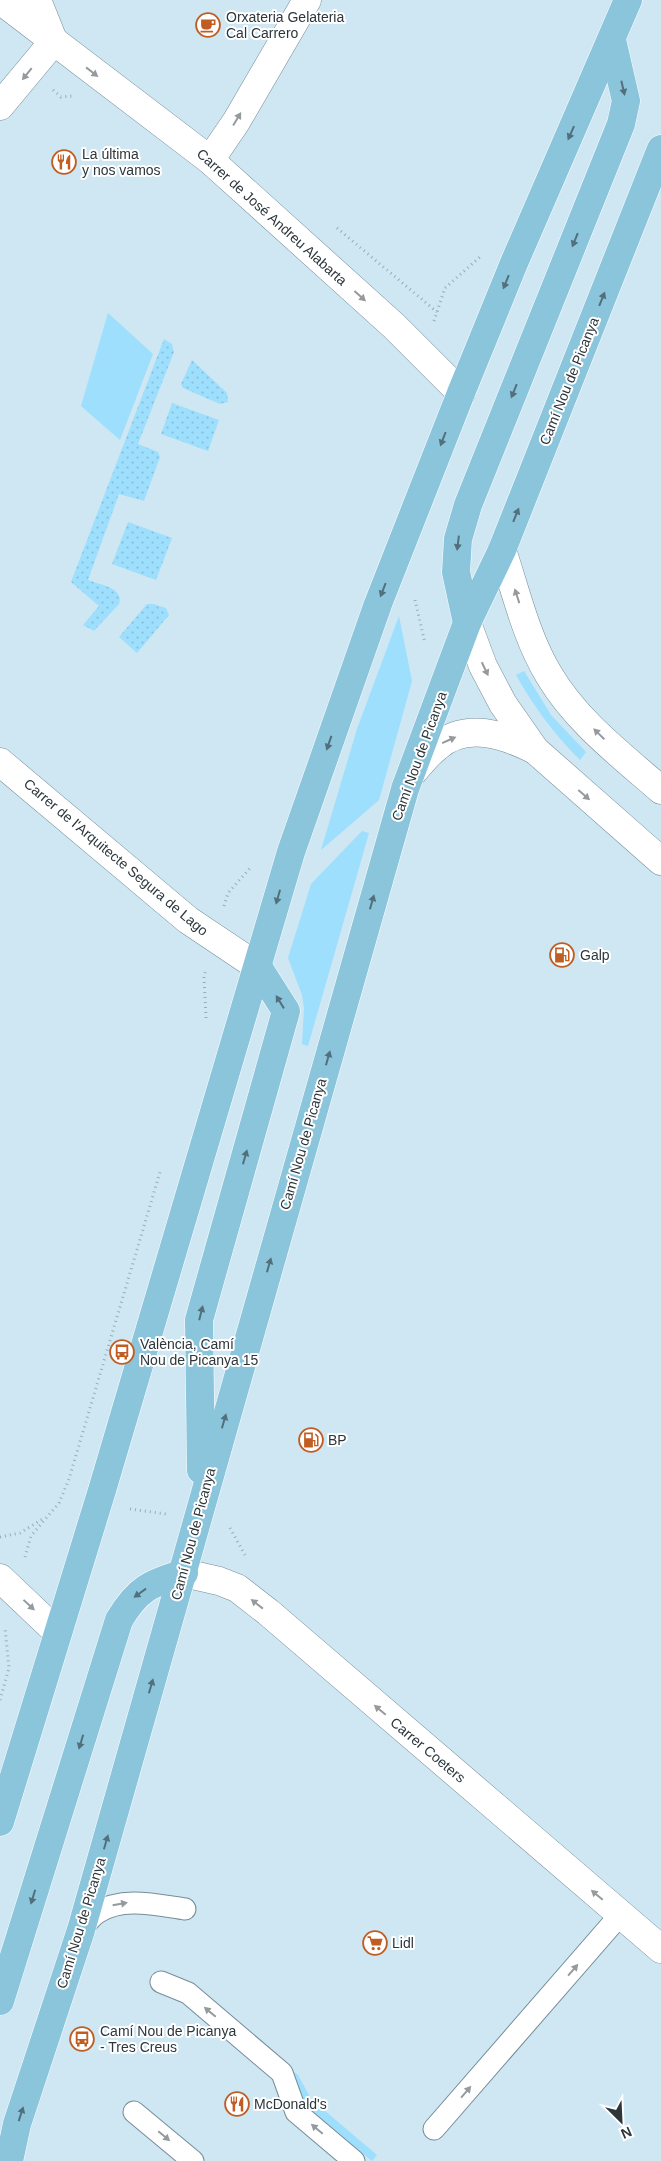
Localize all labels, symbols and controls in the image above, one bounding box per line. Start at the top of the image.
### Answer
place label: Orxateria Gelateria Cal Carrero [226,9,344,41]
cafe icon: Orxateria Gelateria Cal Carrero [195,12,221,38]
one-way arrow [85,66,98,77]
one-way arrow [21,67,32,80]
one-way arrow [619,80,627,95]
one-way arrow [233,113,242,126]
one-way arrow [566,126,574,140]
street label: Carrer de José Andreu Alabarta [194,145,350,289]
place label: La última y nos vamos [82,146,161,178]
restaurant icon: La última y nos vamos [51,149,77,175]
one-way arrow [570,233,578,247]
one-way arrow [502,275,510,290]
one-way arrow [354,290,366,302]
one-way arrow [598,292,606,306]
street label: Camí Nou de Picanya [536,315,602,447]
one-way arrow [510,384,518,399]
one-way arrow [439,431,446,446]
one-way arrow [512,507,520,522]
one-way arrow [454,536,462,552]
one-way arrow [379,582,387,597]
one-way arrow [513,589,521,604]
one-way arrow [481,661,489,676]
street label: Camí Nou de Picanya [388,689,450,823]
one-way arrow [593,728,605,740]
one-way arrow [325,735,332,750]
one-way arrow [442,736,456,744]
street label: Carrer de l'Arquitecte Segura de Lago [21,775,211,939]
one-way arrow [578,789,590,800]
one-way arrow [274,889,282,905]
one-way arrow [368,894,376,909]
fuel station icon: Galp [549,942,575,968]
place label: Galp [580,947,610,963]
one-way arrow [275,995,285,1008]
one-way arrow [324,1051,332,1066]
street label: Camí Nou de Picanya [277,1076,330,1212]
one-way arrow [241,1149,249,1164]
one-way arrow [265,1257,273,1272]
one-way arrow [198,1306,206,1321]
place label: València, Camí Nou de Picanya 15 [140,1336,259,1368]
bus stop icon: València, Camí Nou de Picanya 15 [109,1339,135,1365]
one-way arrow [220,1414,228,1429]
fuel station icon: BP [298,1427,324,1453]
place label: BP [328,1432,347,1448]
street label: Camí Nou de Picanya [168,1466,218,1602]
one-way arrow [134,1588,147,1599]
one-way arrow [251,1598,264,1609]
one-way arrow [22,1599,34,1611]
one-way arrow [148,1678,156,1693]
one-way arrow [375,1704,387,1716]
street label: Carrer Coeters [387,1714,469,1786]
one-way arrow [77,1735,84,1750]
one-way arrow [103,1834,111,1849]
street label: Camí Nou de Picanya [53,1855,109,1990]
one-way arrow [592,1889,604,1901]
one-way arrow [28,1890,36,1905]
one-way arrow [113,1900,129,1908]
supermarket icon: Lidl [362,1930,388,1956]
place label: Lidl [392,1935,414,1951]
one-way arrow [567,1963,578,1976]
one-way arrow [205,2006,217,2018]
place label: Camí Nou de Picanya - Tres Creus [100,2023,236,2055]
bus stop icon: Camí Nou de Picanya - Tres Creus [69,2026,95,2052]
one-way arrow [460,2087,472,2099]
restaurant icon: McDonald's [224,2091,250,2117]
place label: McDonald's [254,2096,327,2112]
north arrow [596,2096,646,2146]
one-way arrow [17,2106,25,2121]
one-way arrow [310,2124,323,2135]
text: N [618,2124,634,2142]
one-way arrow [157,2131,170,2142]

